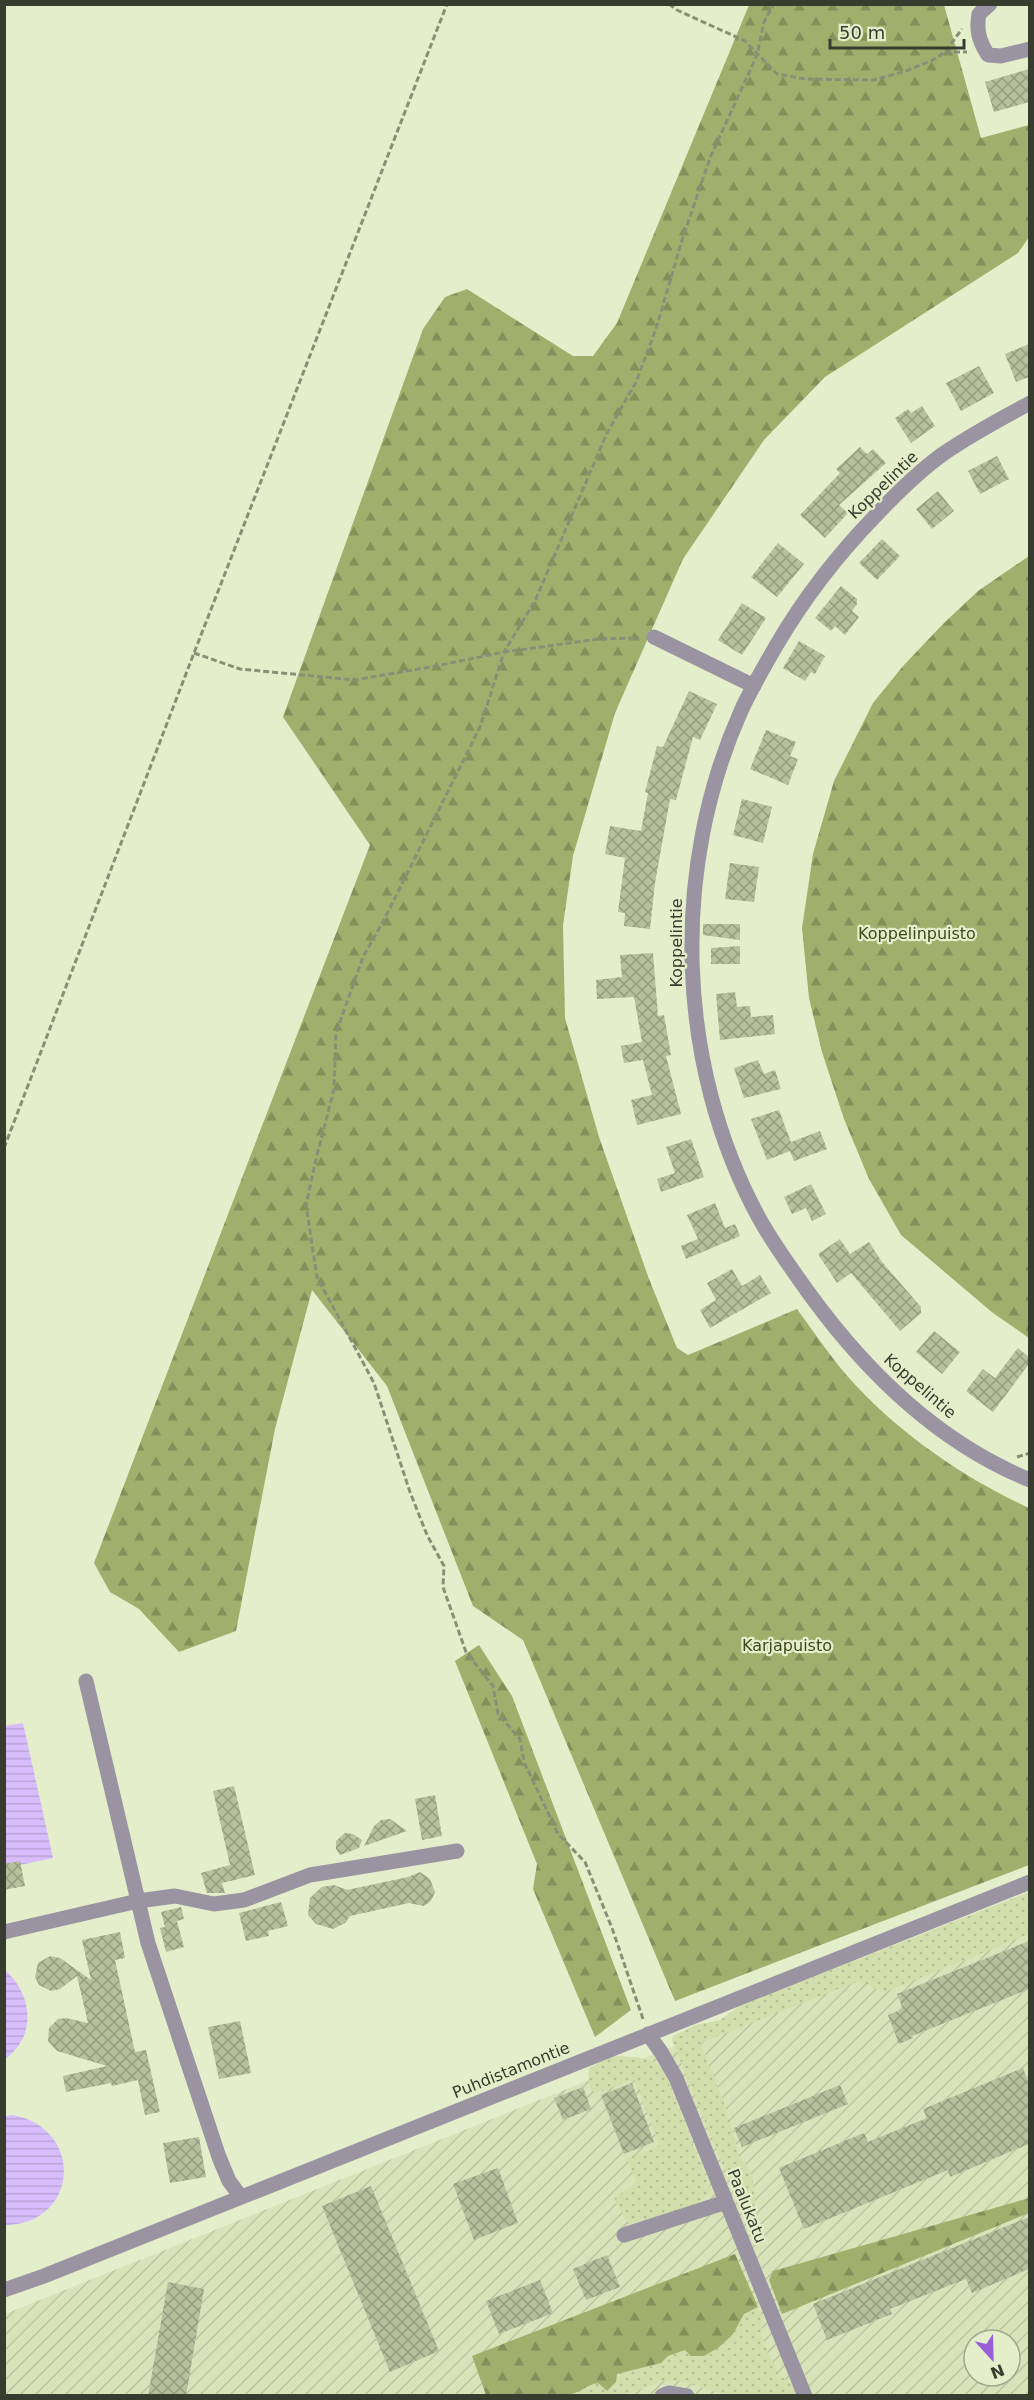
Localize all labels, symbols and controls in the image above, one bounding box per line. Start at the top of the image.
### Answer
scale bar [830,12,964,50]
text: 50 m [839,22,885,43]
street label: Koppelintie [844,447,922,523]
street label: Koppelintie [667,898,686,988]
park label: Koppelinpuisto [858,924,976,943]
street label: Koppelintie [880,1350,960,1422]
park label: Karjapuisto [742,1636,832,1655]
street label: Puhdistamontie [450,2038,572,2102]
street label: Paalukatu [724,2166,770,2246]
north arrow [962,2328,1022,2388]
text: N [988,2360,1007,2383]

